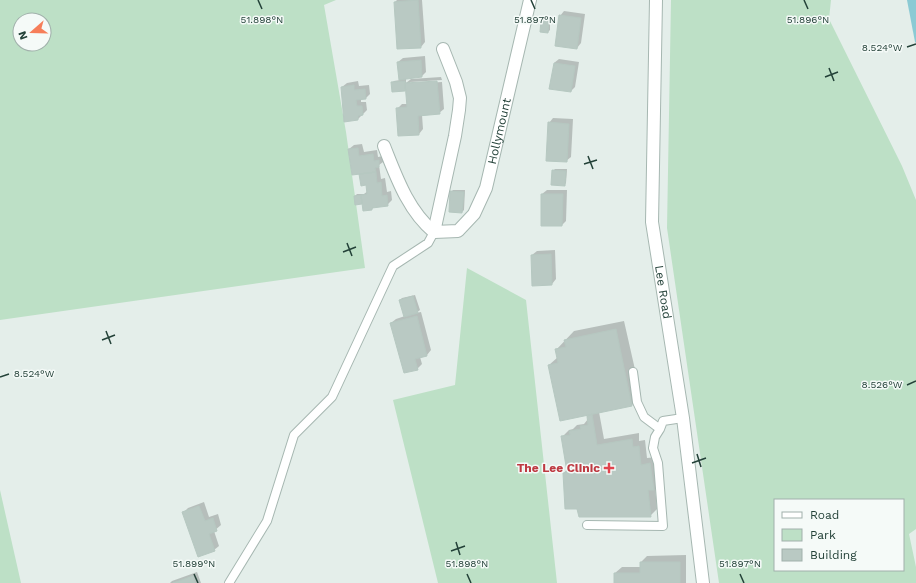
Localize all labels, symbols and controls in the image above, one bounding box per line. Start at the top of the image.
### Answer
north arrow [12,12,52,52]
text: 51.898°N [241,14,283,25]
text: 51.897°N [514,14,556,25]
text: 51.896°N [787,14,829,25]
text: N [16,29,31,41]
text: 8.524°W [862,42,903,53]
street label: Hollymount [485,97,514,166]
street label: Lee Road [652,264,674,320]
text: 8.524°W [14,368,55,379]
text: 8.526°W [862,379,903,390]
place label: The Lee Clinic [517,461,600,475]
marker: The Lee Clinic [603,462,615,474]
legend [774,499,904,571]
text: Road [810,508,839,522]
text: Park [810,528,836,542]
text: Building [810,548,857,562]
text: 51.899°N [173,558,215,569]
text: 51.898°N [446,558,488,569]
text: 51.897°N [719,558,761,569]

